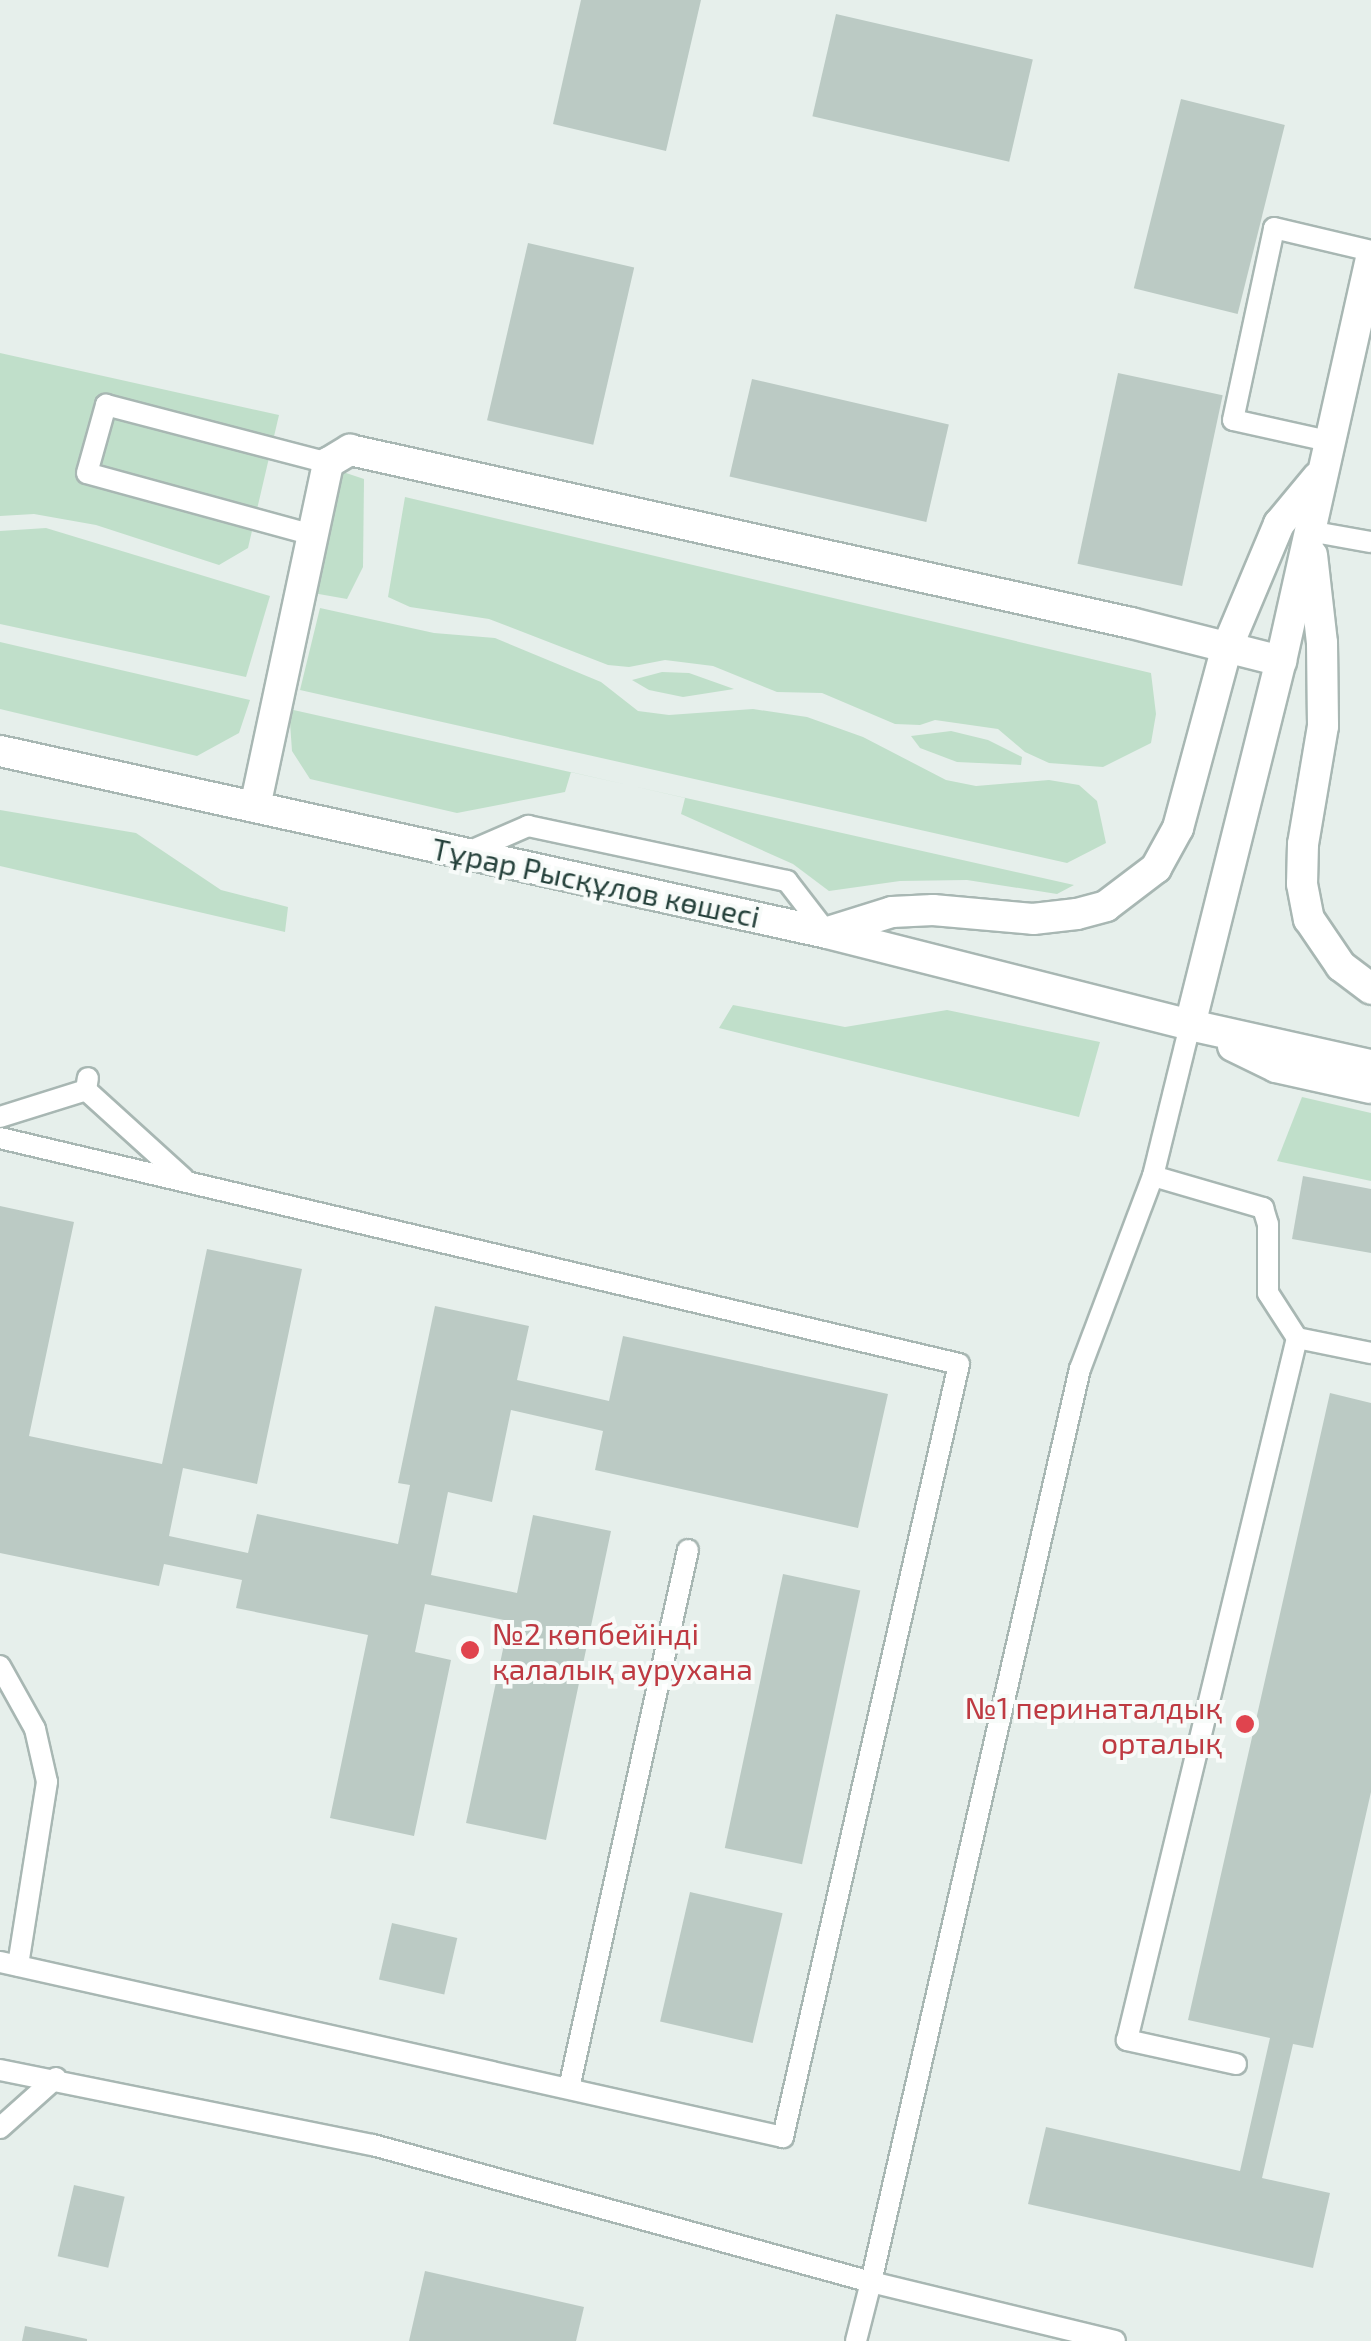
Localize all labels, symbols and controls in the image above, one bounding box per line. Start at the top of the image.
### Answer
street label: Тұрар Рысқұлов көшесі [429,830,763,934]
place label: №2 көпбейінді қалалық аурухана [492,1615,753,1686]
marker: №2 көпбейінді қалалық аурухана [457,1637,483,1663]
place label: №1 перинаталдық орталық [965,1689,1222,1760]
marker: №1 перинаталдық орталық [1232,1711,1258,1737]

